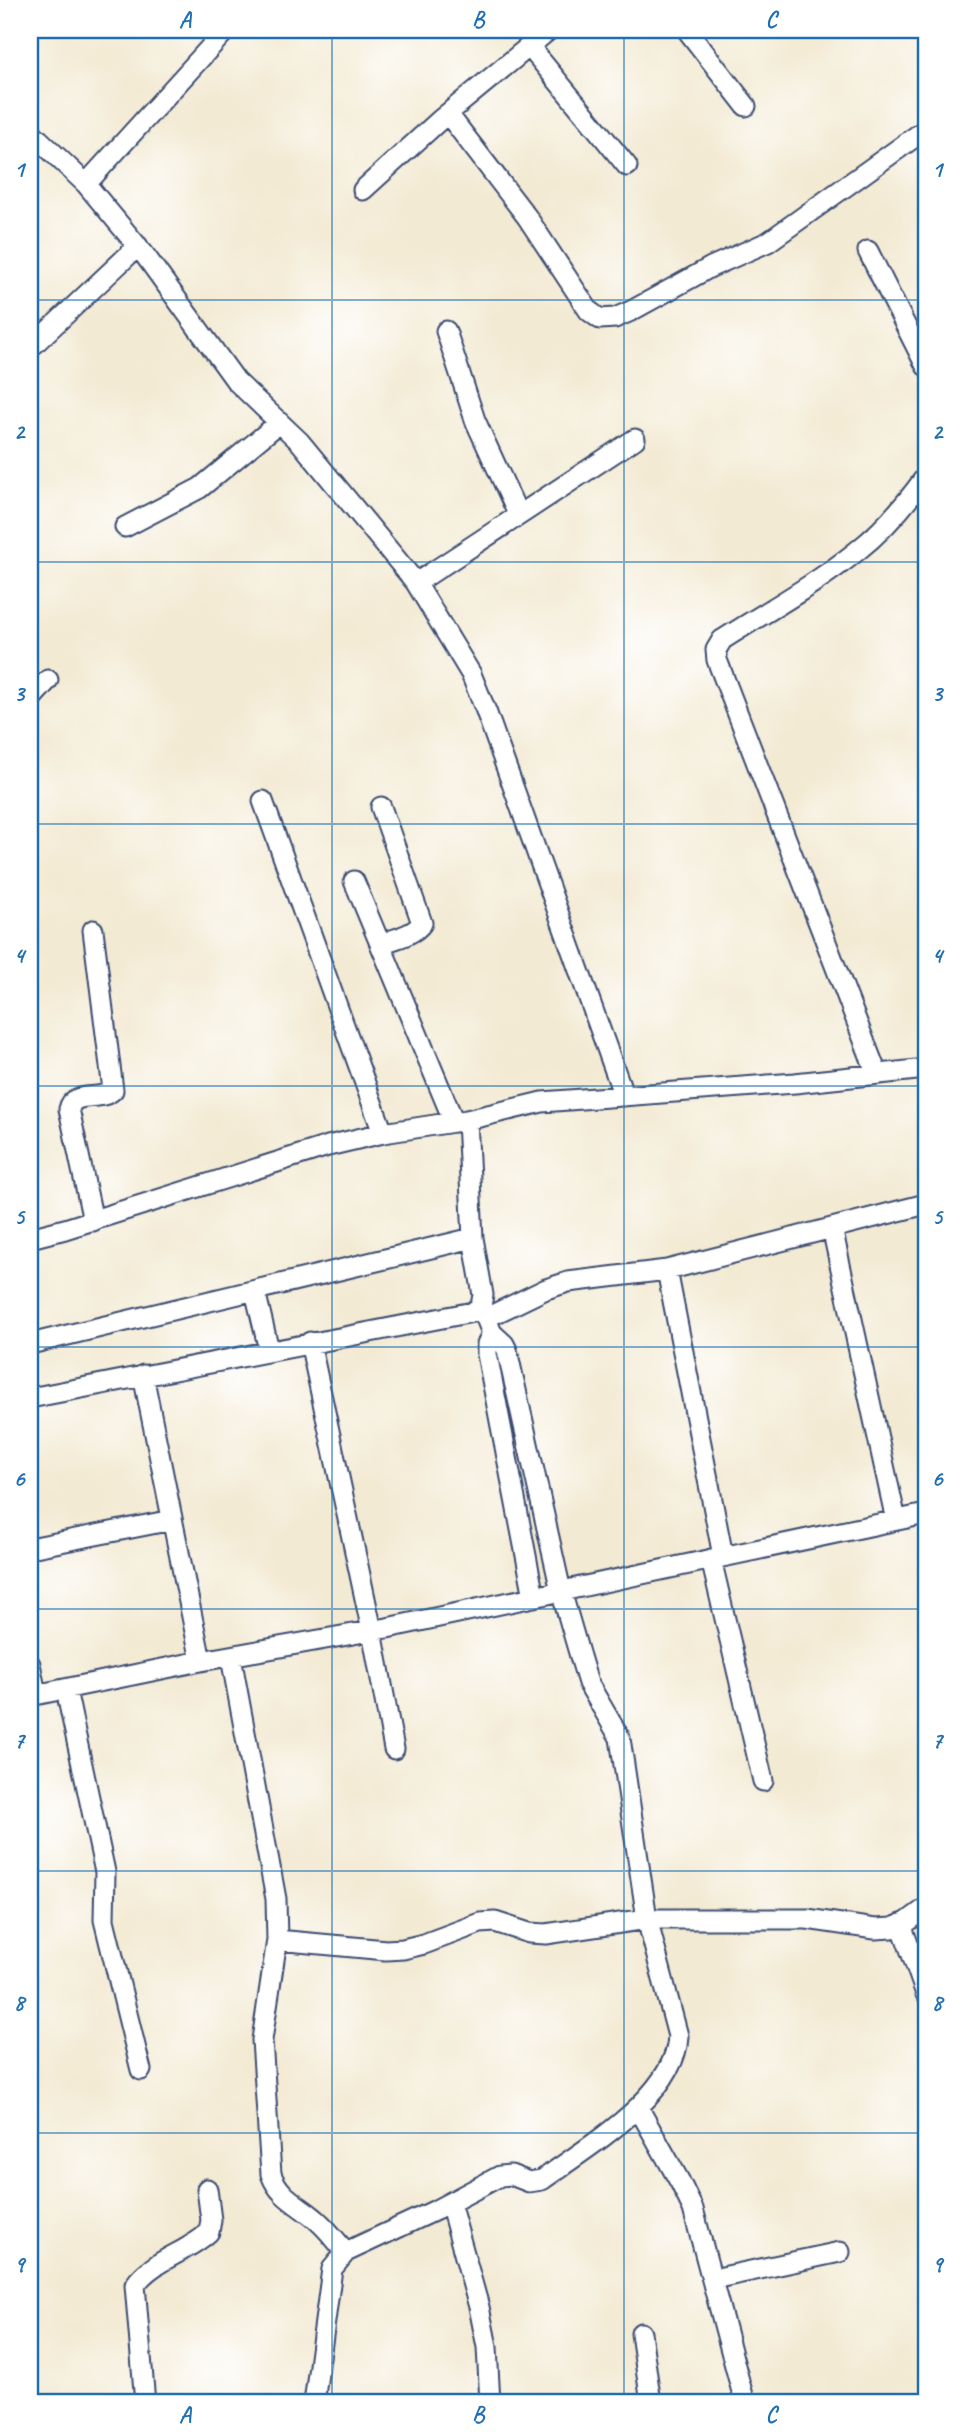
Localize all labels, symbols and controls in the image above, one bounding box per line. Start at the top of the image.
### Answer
text: A [179,5,193,34]
text: B [472,5,486,34]
text: C [766,5,780,34]
text: 1 [14,155,27,184]
text: 1 [932,155,945,184]
text: 2 [14,417,27,446]
text: 2 [932,417,945,446]
text: 3 [14,679,27,708]
text: 3 [932,679,945,708]
text: 4 [14,941,27,970]
text: 4 [932,941,945,970]
text: 5 [14,1202,26,1231]
text: 5 [932,1202,944,1231]
text: 6 [14,1464,27,1493]
text: 6 [932,1464,945,1493]
text: 7 [14,1726,27,1755]
text: 7 [932,1726,945,1755]
text: 8 [14,1988,27,2017]
text: 8 [932,1988,945,2017]
text: 9 [14,2250,27,2279]
text: 9 [932,2250,945,2279]
text: A [179,2400,193,2429]
text: B [472,2400,486,2429]
text: C [766,2400,780,2429]

